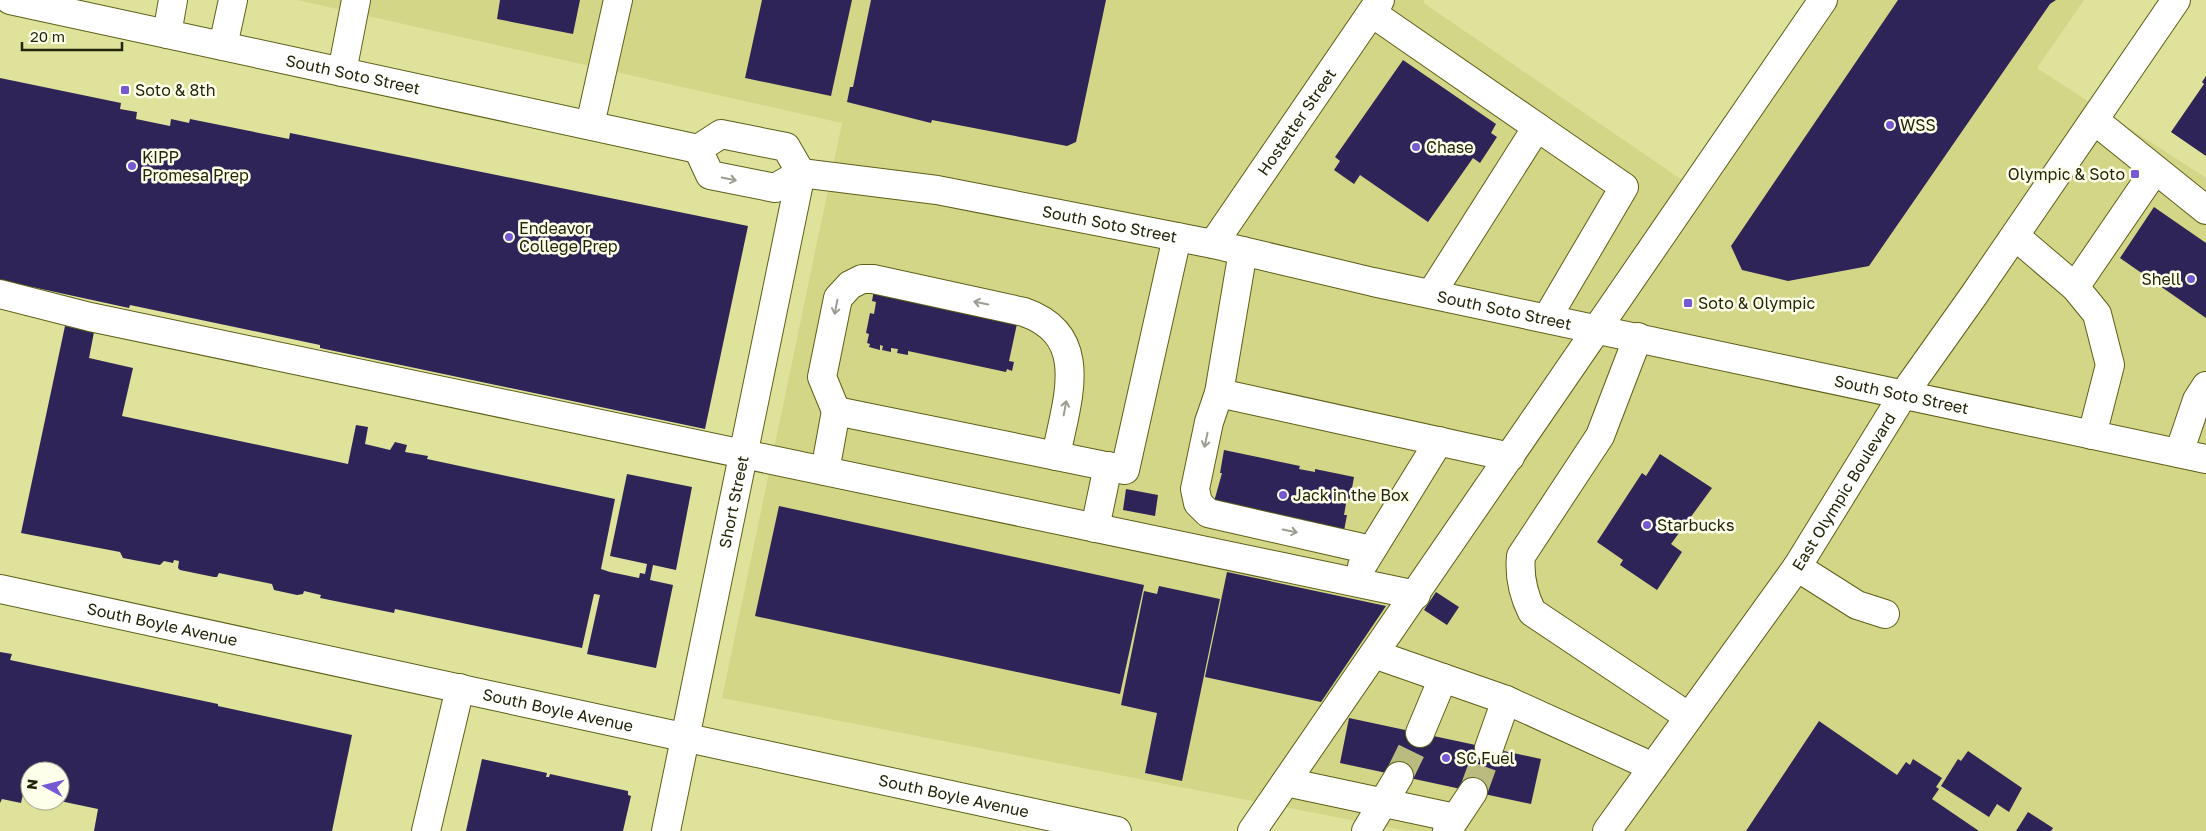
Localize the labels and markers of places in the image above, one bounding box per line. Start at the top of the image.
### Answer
place label: Soto & 8th [135,80,216,100]
marker: Soto & 8th [119,84,131,96]
place label: WSS [1900,115,1936,135]
marker: WSS [1884,119,1896,131]
place label: Chase [1426,137,1474,157]
marker: Chase [1410,141,1422,153]
place label: KIPP Promesa Prep [142,147,249,185]
marker: KIPP Promesa Prep [126,160,138,172]
place label: Olympic & Soto [2008,164,2125,184]
marker: Olympic & Soto [2129,168,2141,180]
place label: Endeavor College Prep [519,218,618,256]
marker: Endeavor College Prep [503,231,515,243]
place label: Shell [2141,269,2181,289]
marker: Shell [2185,273,2197,285]
place label: Soto & Olympic [1698,293,1815,313]
marker: Soto & Olympic [1682,297,1694,309]
place label: Jack in the Box [1293,485,1409,505]
marker: Jack in the Box [1277,489,1289,501]
place label: Starbucks [1657,515,1734,535]
marker: Starbucks [1641,519,1653,531]
place label: SC Fuel [1456,748,1515,768]
marker: SC Fuel [1440,752,1452,764]

